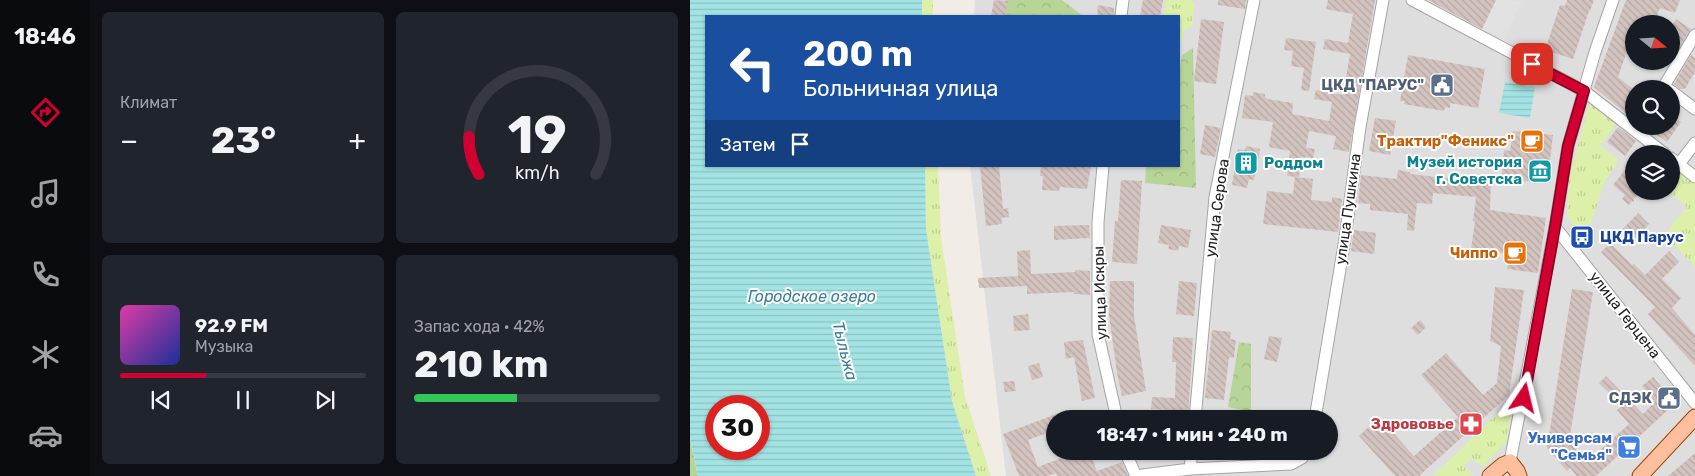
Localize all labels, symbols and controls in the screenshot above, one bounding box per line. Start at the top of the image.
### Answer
north arrow [1625,15,1680,70]
map controls [1625,15,1680,200]
text: 18:46 [14,23,76,50]
text: 200 m [803,33,913,75]
icon: left [720,35,785,100]
pin [1511,43,1553,85]
icon: arrive [1518,50,1546,78]
public building icon: ЦКД "ПАРУС" [1429,72,1455,98]
text: Больничная улица [803,75,998,102]
place label: ЦКД "ПАРУС" [1321,76,1424,94]
button: search [1625,80,1680,135]
text: Климат [120,93,177,112]
icon: directions [28,95,63,130]
text: 19 [507,104,567,166]
text: 23° [211,117,276,163]
text: − [120,124,138,157]
text: + [349,124,366,157]
cafe icon: Трактир"Феникс" [1519,128,1545,154]
icon: arrive [786,130,814,158]
place label: Трактир"Феникс" [1377,132,1514,150]
text: Затем [720,133,776,156]
button: layers [1625,145,1680,200]
building icon: Роддом [1233,150,1259,176]
street label: улица Пушкина [1331,152,1365,266]
place label: Музей история г. Советска [1407,153,1522,188]
place label: Роддом [1264,154,1323,172]
street label: улица Серова [1201,158,1233,258]
museum icon: Музей история г. Советска [1527,158,1553,184]
text: km/h [515,162,559,183]
icon: music [28,176,63,211]
bus stop icon: ЦКД Парус [1569,224,1595,250]
place label: ЦКД Парус [1600,228,1684,246]
cafe icon: Чиппо [1502,240,1528,266]
place label: Чиппо [1450,244,1498,262]
street label: улица Искры [1089,246,1111,340]
icon: phone [28,257,63,292]
street label: улица Герцена [1586,268,1664,362]
water label: Городское озеро [748,287,876,306]
text: 92.9 FM [195,314,268,337]
text: Запас хода · 42% [414,317,545,336]
water label: Тыльжа [829,320,861,382]
icon: climate [28,337,63,372]
text: Музыка [195,337,253,356]
text: 210 km [414,341,549,387]
position arrow [1497,371,1549,423]
public building icon: СДЭК [1656,385,1682,411]
icon: previous [147,386,175,414]
icon: pause [229,386,257,414]
icon: next [311,386,339,414]
place label: СДЭК [1609,389,1652,407]
speed limit sign: 30 [705,395,770,460]
pharmacy icon: Здрововье [1458,411,1484,437]
place label: Здрововье [1371,415,1454,433]
icon: car [28,418,63,453]
text: 18:47 · 1 мин · 240 m [1096,423,1288,446]
place label: Универсам "Семья" [1528,429,1612,464]
supermarket icon: Универсам "Семья" [1616,434,1642,460]

